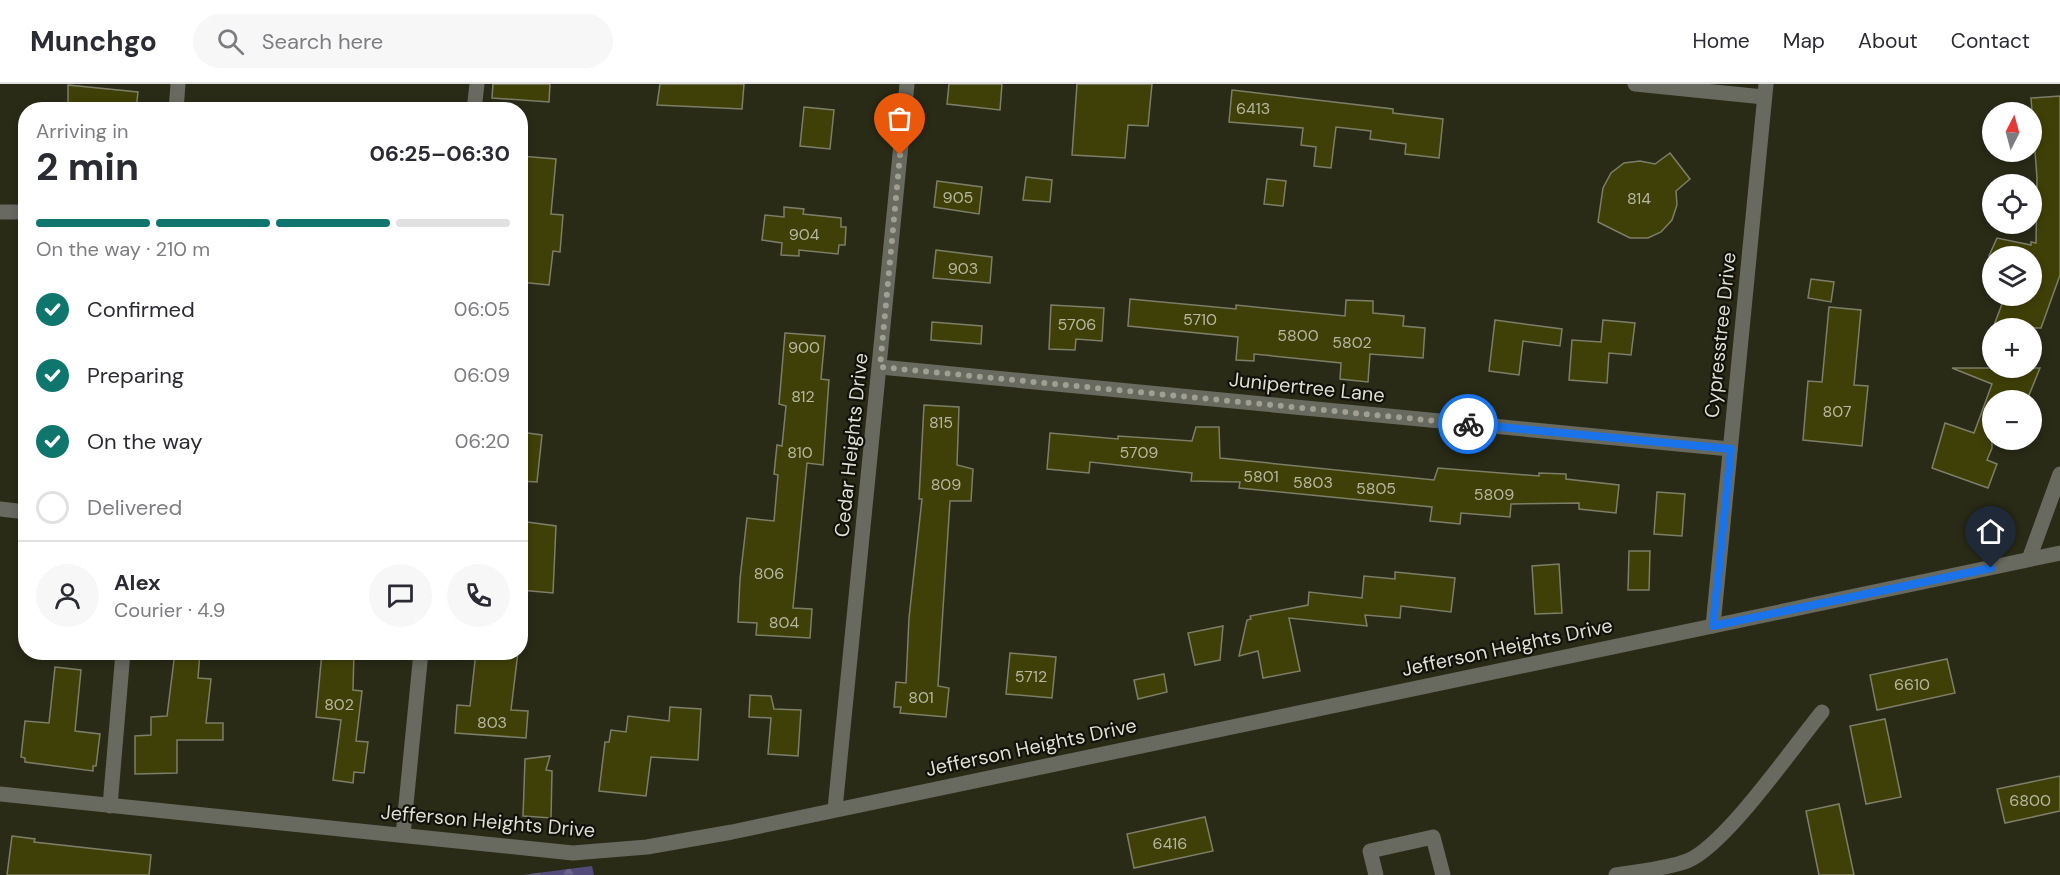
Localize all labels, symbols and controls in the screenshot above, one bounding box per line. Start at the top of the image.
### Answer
search box [193,14,613,68]
text: Munchgo [30,23,157,60]
icon: search [214,25,247,58]
text: Search here [262,27,383,56]
text: Home [1692,27,1750,55]
text: Map [1783,27,1825,55]
text: About [1858,27,1918,55]
text: Contact [1951,27,2030,55]
pin [874,93,925,155]
house number: 6413 [1236,98,1270,119]
icon: bag [883,102,916,135]
north arrow [1982,102,2042,162]
map controls [1982,102,2042,450]
text: Arriving in [36,118,128,144]
text: 06:25–06:30 [370,139,510,168]
text: 2 min [36,141,139,192]
button: locate [1982,174,2042,234]
house number: 905 [943,187,973,208]
house number: 814 [1627,188,1651,209]
house number: 904 [789,224,820,245]
text: On the way · 210 m [36,236,210,262]
button: layers [1982,246,2042,306]
street label: Cypresstree Drive [1698,251,1742,419]
house number: 903 [948,258,978,279]
icon: check [36,293,69,326]
text: Confirmed [87,295,195,324]
text: 06:05 [454,296,510,322]
house number: 5710 [1183,309,1217,330]
house number: 5706 [1058,314,1096,335]
button: + [1982,318,2042,378]
house number: 5800 [1277,325,1319,346]
house number: 5802 [1332,332,1372,353]
house number: 900 [788,337,820,358]
street label: Cedar Heights Drive [828,352,874,538]
icon: check [36,359,69,392]
text: Preparing [87,361,184,390]
text: 06:09 [453,362,510,388]
street label: Junipertree Lane [1228,366,1386,408]
house number: 812 [791,386,815,407]
button: − [1982,390,2042,450]
courier [1438,394,1498,454]
house number: 807 [1823,401,1852,422]
icon: bike [1452,408,1485,441]
house number: 815 [929,412,953,433]
icon: check [36,425,69,458]
text: On the way [87,427,202,456]
text: 06:20 [455,428,510,454]
house number: 810 [787,442,813,463]
house number: 5709 [1120,442,1158,463]
house number: 5801 [1243,466,1279,487]
house number: 5803 [1293,472,1333,493]
house number: 809 [931,474,961,495]
house number: 5805 [1356,478,1396,499]
house number: 5809 [1474,484,1514,505]
text: Delivered [87,493,182,522]
pin [1965,506,2016,568]
icon: home [1974,515,2007,548]
house number: 806 [754,563,784,584]
button: person [36,564,99,627]
button: chat [369,564,432,627]
button: phone [447,564,510,627]
text: Alex [114,568,161,597]
text: Courier · 4.9 [114,597,225,623]
house number: 804 [769,612,799,633]
street label: Jefferson Heights Drive [1399,612,1615,682]
house number: 5712 [1015,666,1047,687]
house number: 6610 [1894,674,1930,695]
house number: 801 [908,687,934,708]
house number: 802 [324,694,354,715]
house number: 803 [477,712,507,733]
street label: Jefferson Heights Drive [923,712,1139,782]
house number: 6800 [2009,790,2051,811]
street label: Jefferson Heights Drive [380,799,596,843]
house number: 6416 [1153,833,1187,854]

